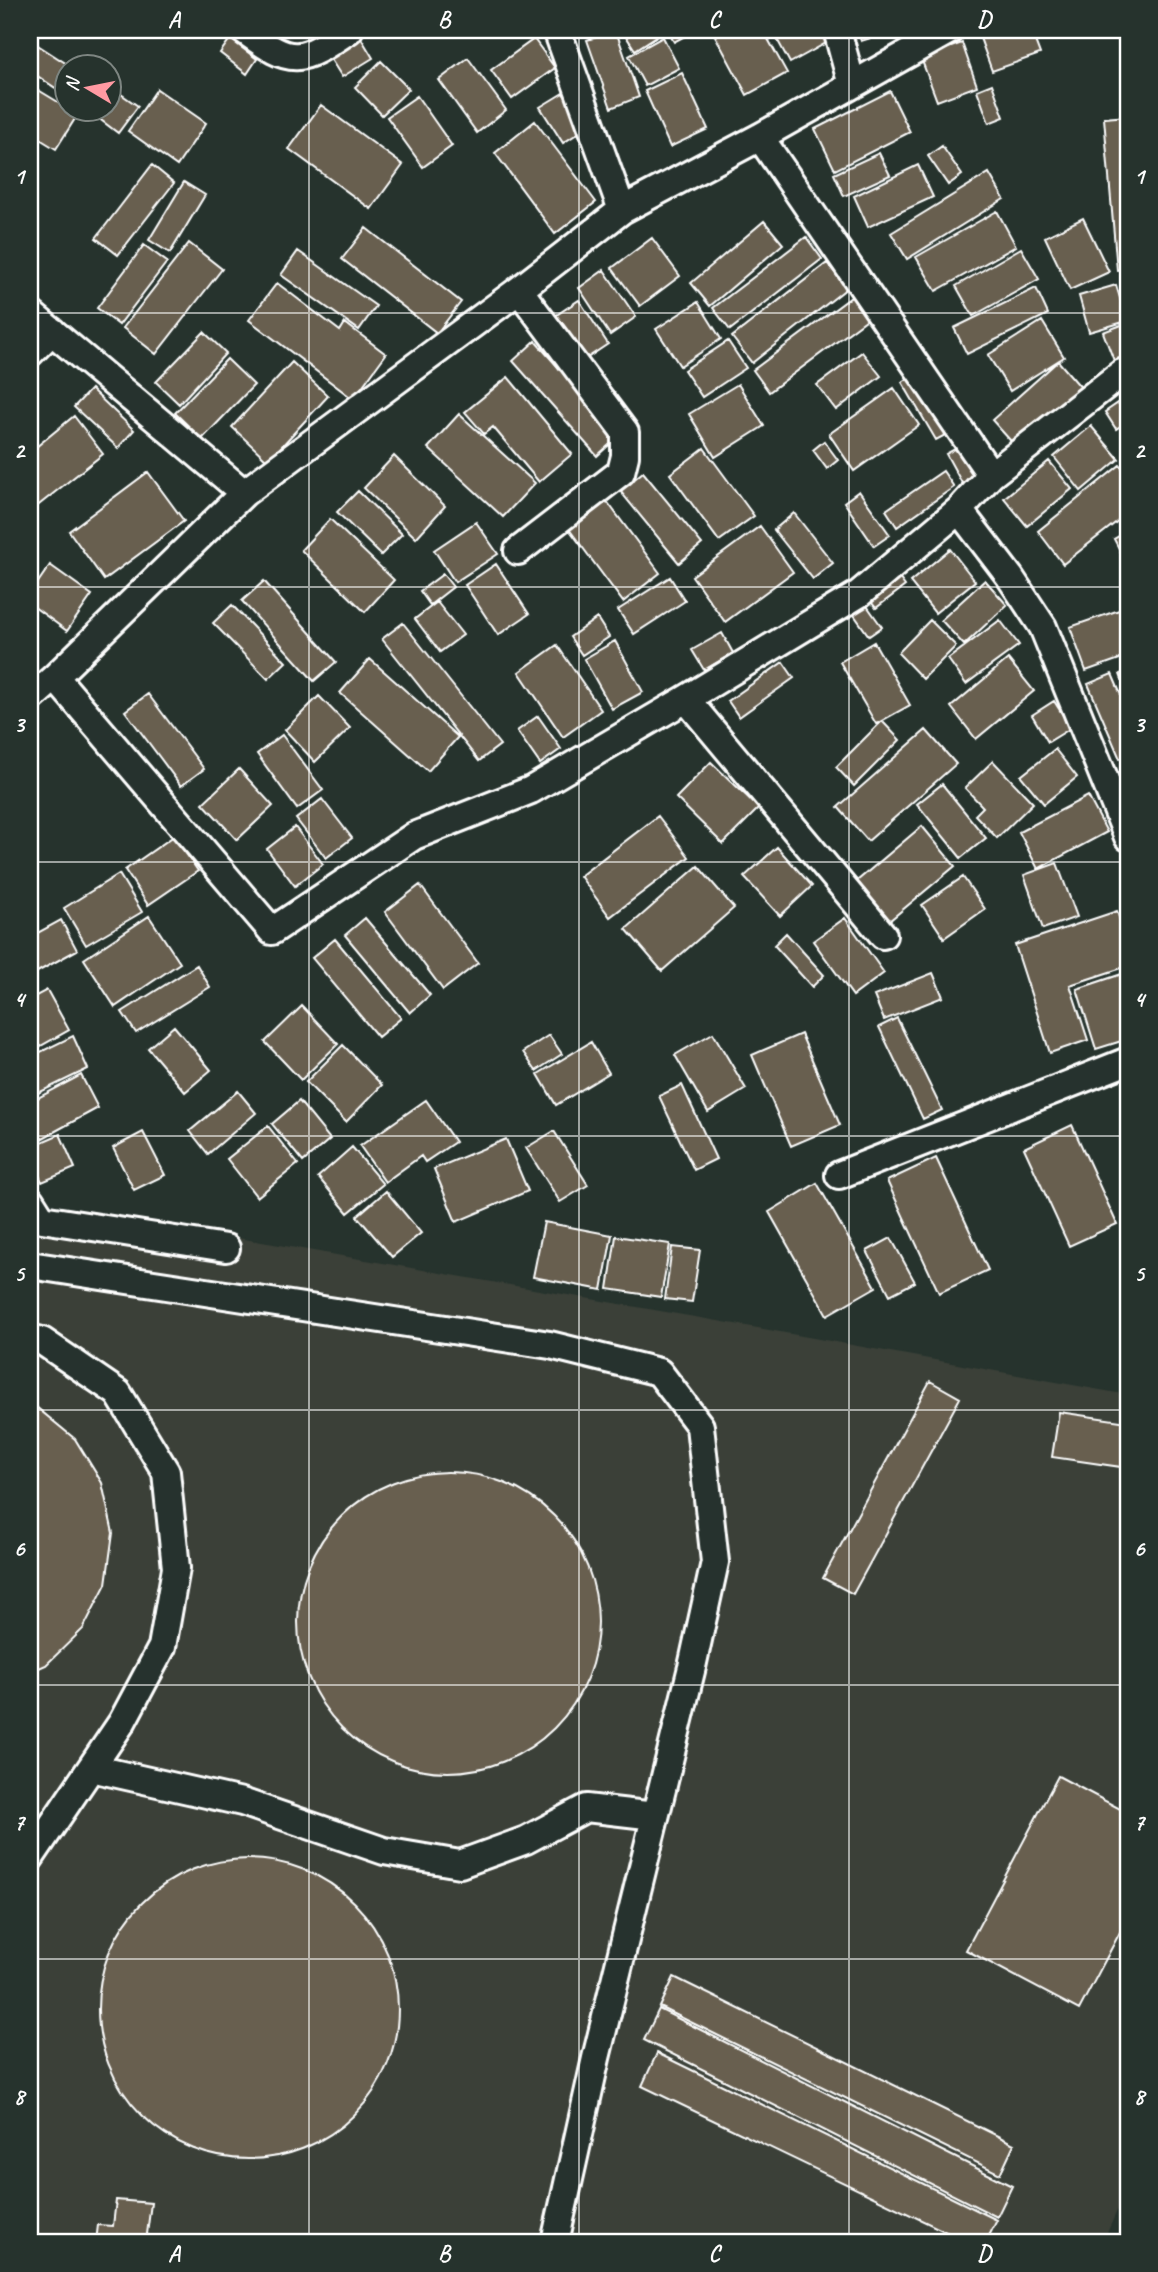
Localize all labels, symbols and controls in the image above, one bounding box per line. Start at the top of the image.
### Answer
text: A [168,5,182,34]
text: B [438,5,452,34]
text: C [709,5,723,34]
text: D [977,5,993,34]
north arrow [52,52,122,122]
text: N [59,74,86,93]
text: 1 [14,162,27,191]
text: 1 [1134,162,1147,191]
text: 2 [14,436,27,465]
text: 2 [1134,436,1147,465]
text: 3 [14,710,27,739]
text: 3 [1134,710,1147,739]
text: 4 [14,985,27,1014]
text: 4 [1134,985,1147,1014]
text: 5 [14,1259,26,1288]
text: 5 [1134,1259,1146,1288]
text: 6 [14,1534,27,1563]
text: 6 [1134,1534,1147,1563]
text: 7 [14,1808,27,1837]
text: 7 [1134,1808,1147,1837]
text: 8 [14,2082,27,2111]
text: 8 [1134,2082,1147,2111]
text: A [168,2239,182,2268]
text: B [438,2239,452,2268]
text: C [709,2239,723,2268]
text: D [977,2239,993,2268]

